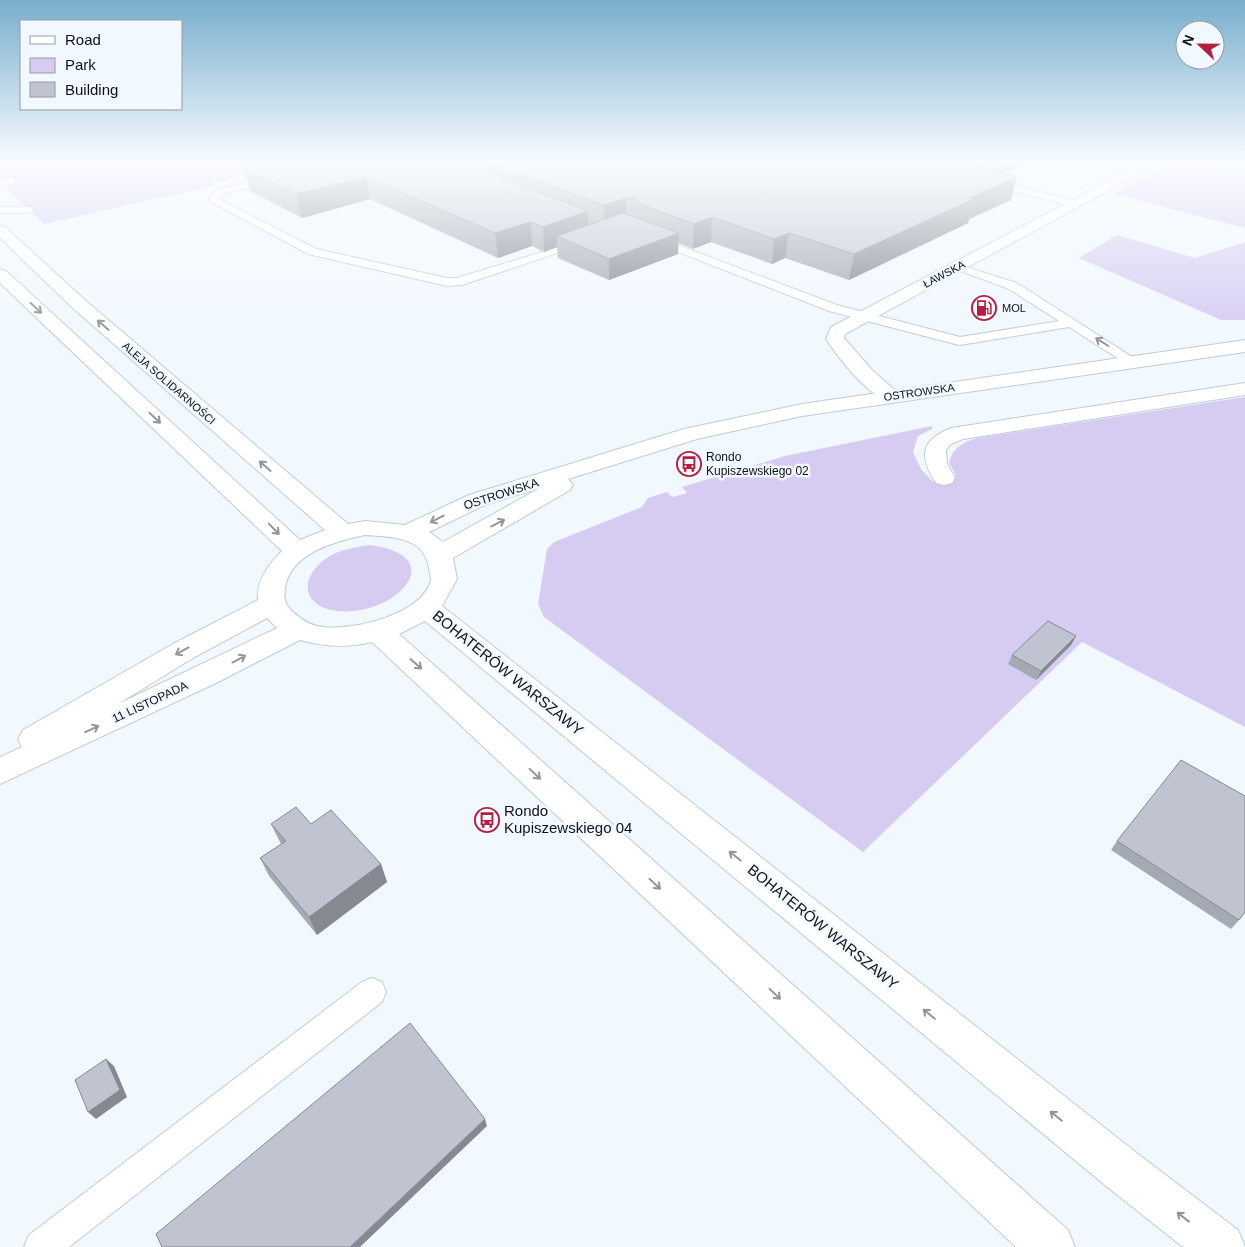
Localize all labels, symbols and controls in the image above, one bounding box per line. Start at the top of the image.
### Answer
legend [20,20,182,110]
north arrow [1175,20,1225,70]
text: Road [65,31,101,48]
text: N [1179,32,1197,48]
text: Park [65,56,96,73]
text: Building [65,81,118,98]
street label: ŁAWSKA [921,258,967,290]
fuel station icon: MOL [971,295,997,321]
one-way arrow [29,302,42,314]
place label: MOL [1002,302,1026,314]
one-way arrow [96,320,109,331]
one-way arrow [1095,337,1109,347]
street label: ALEJA SOLIDARNOŚCI [120,339,218,427]
street label: OSTROWSKA [883,381,956,403]
one-way arrow [149,412,161,424]
place label: Rondo Kupiszewskiego 02 [706,450,809,478]
bus stop icon: Rondo Kupiszewskiego 02 [676,451,702,477]
one-way arrow [259,461,272,472]
street label: OSTROWSKA [462,475,540,513]
one-way arrow [429,514,444,524]
one-way arrow [490,518,505,528]
one-way arrow [268,523,280,535]
street label: BOHATERÓW WARSZAWY [430,607,587,739]
one-way arrow [176,647,190,657]
one-way arrow [231,654,246,663]
one-way arrow [409,659,422,670]
street label: 11 LISTOPADA [110,678,190,726]
one-way arrow [84,724,99,733]
one-way arrow [529,768,542,780]
place label: Rondo Kupiszewskiego 04 [504,802,632,836]
bus stop icon: Rondo Kupiszewskiego 04 [474,807,500,833]
one-way arrow [729,851,742,862]
street label: BOHATERÓW WARSZAWY [745,861,902,993]
one-way arrow [649,878,661,890]
one-way arrow [768,988,781,1000]
one-way arrow [923,1008,936,1019]
one-way arrow [1049,1111,1062,1122]
one-way arrow [1177,1212,1190,1223]

